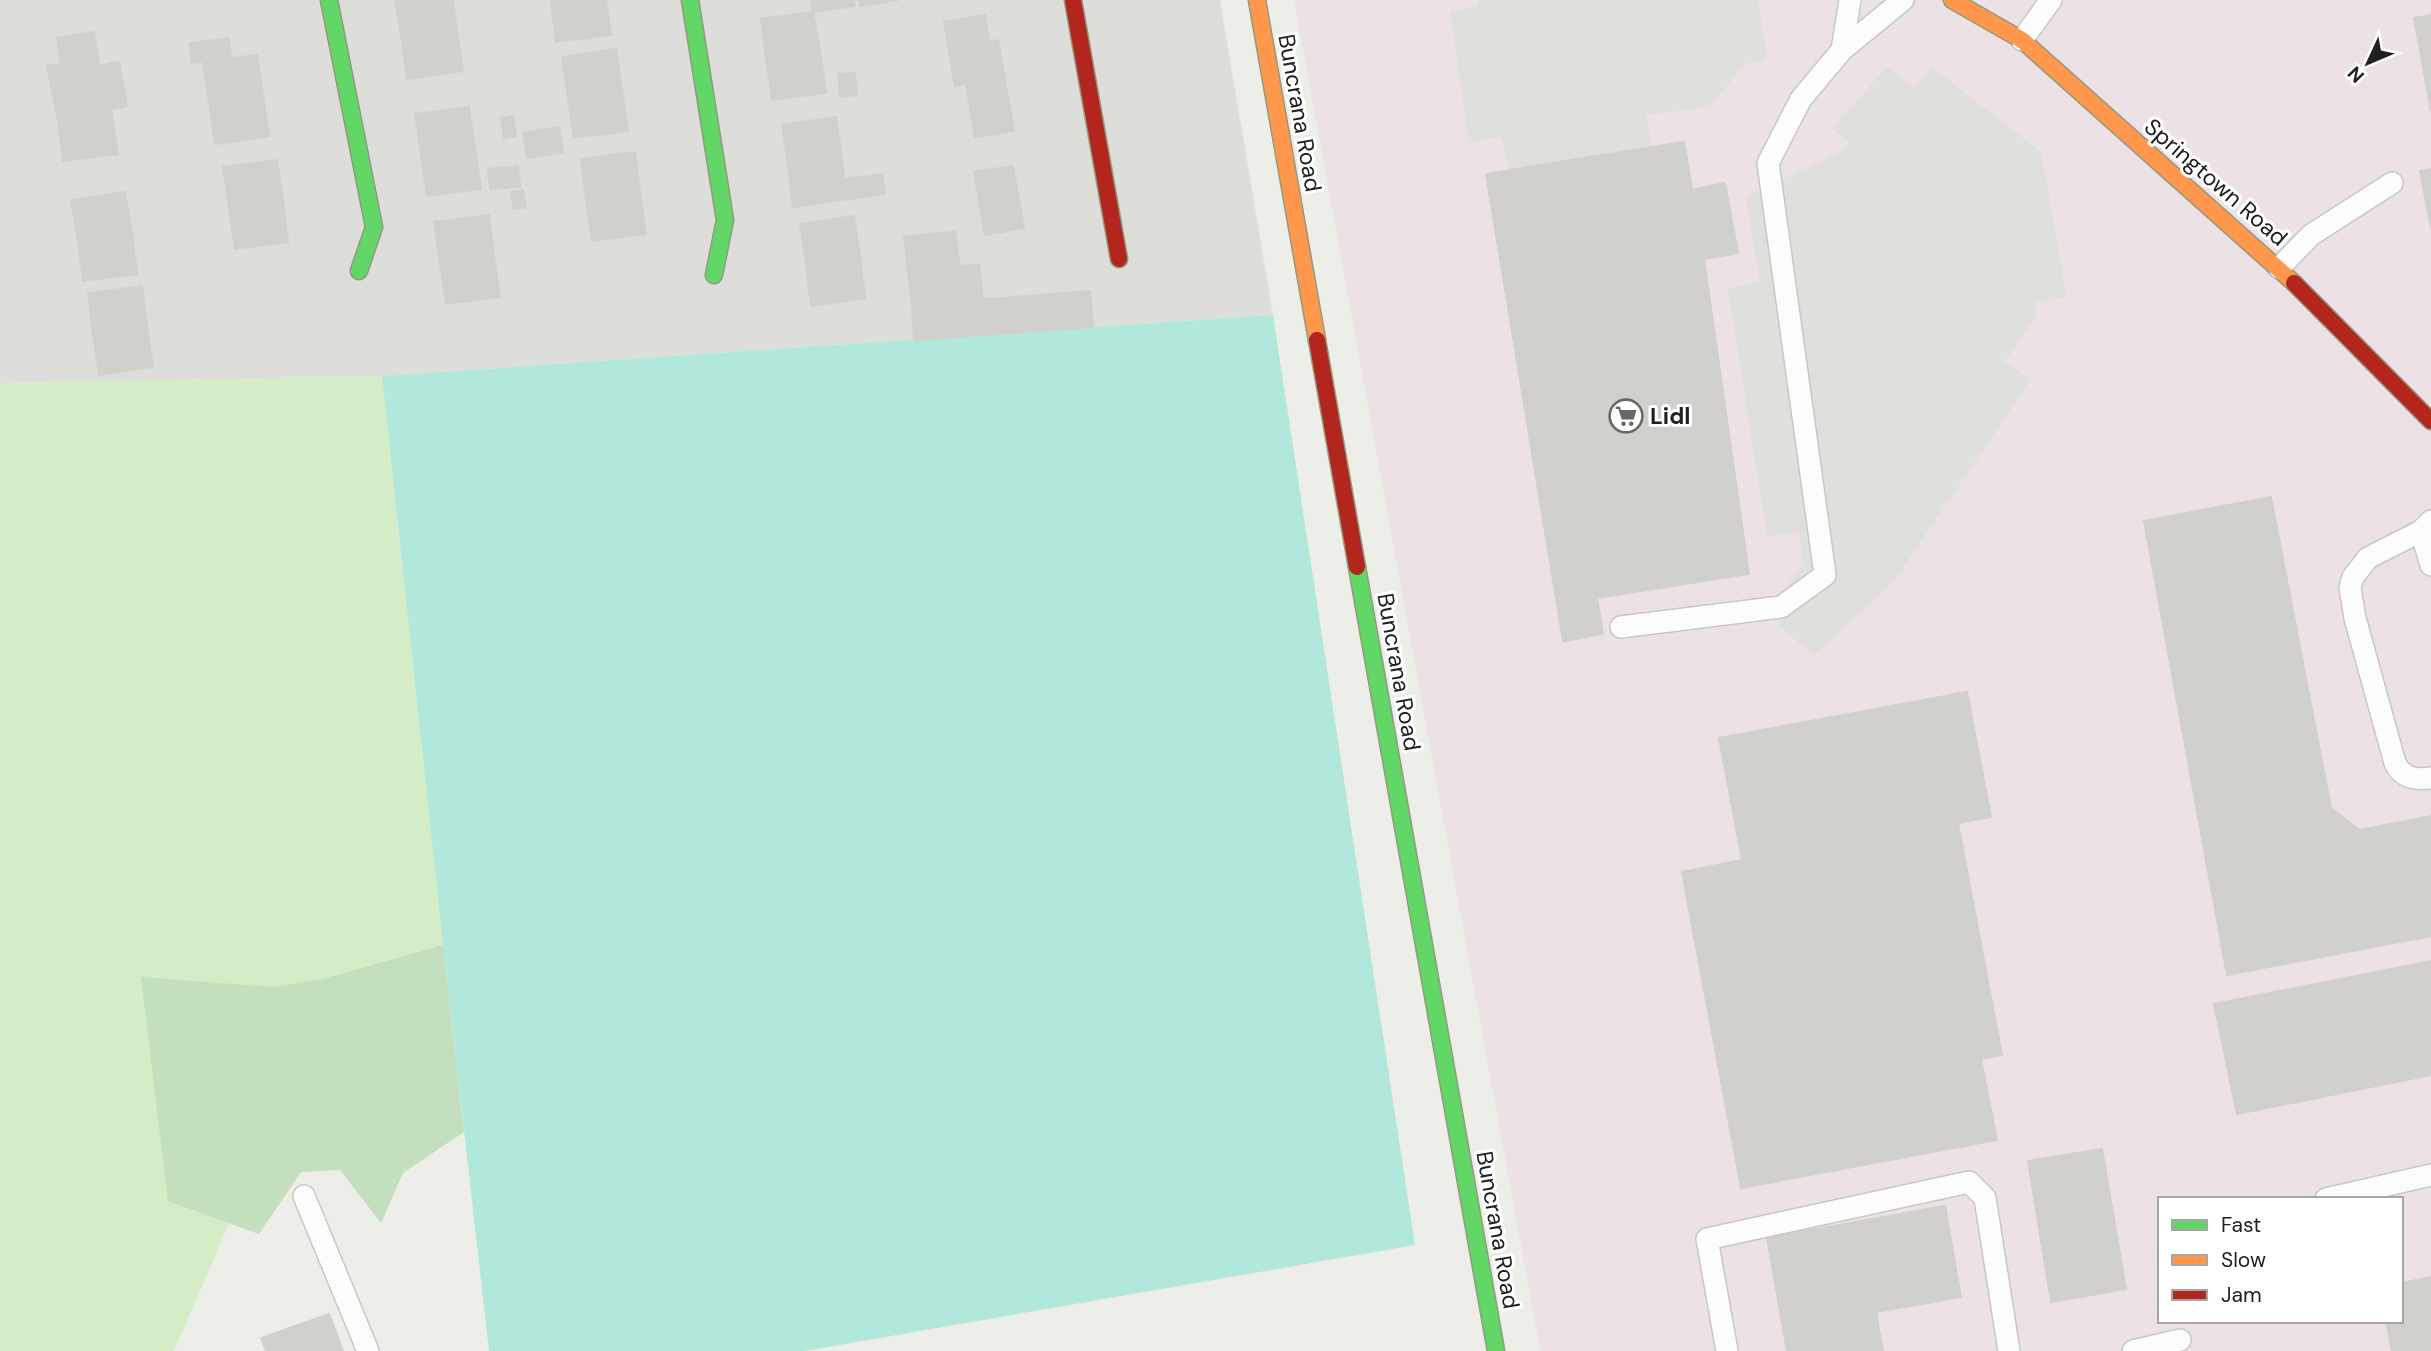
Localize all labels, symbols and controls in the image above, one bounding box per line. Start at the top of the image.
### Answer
north arrow [2333,28,2403,98]
street label: Buncrana Road [1271,32,1329,194]
text: N [2342,61,2370,88]
street label: Springtown Road [2138,112,2294,252]
supermarket icon: Lidl [1607,397,1645,435]
place label: Lidl [1650,401,1690,431]
street label: Buncrana Road [1370,591,1428,753]
street label: Buncrana Road [1469,1149,1527,1311]
legend [2158,1197,2403,1323]
text: Fast [2221,1211,2261,1239]
text: Slow [2221,1246,2266,1274]
text: Jam [2221,1281,2262,1309]

